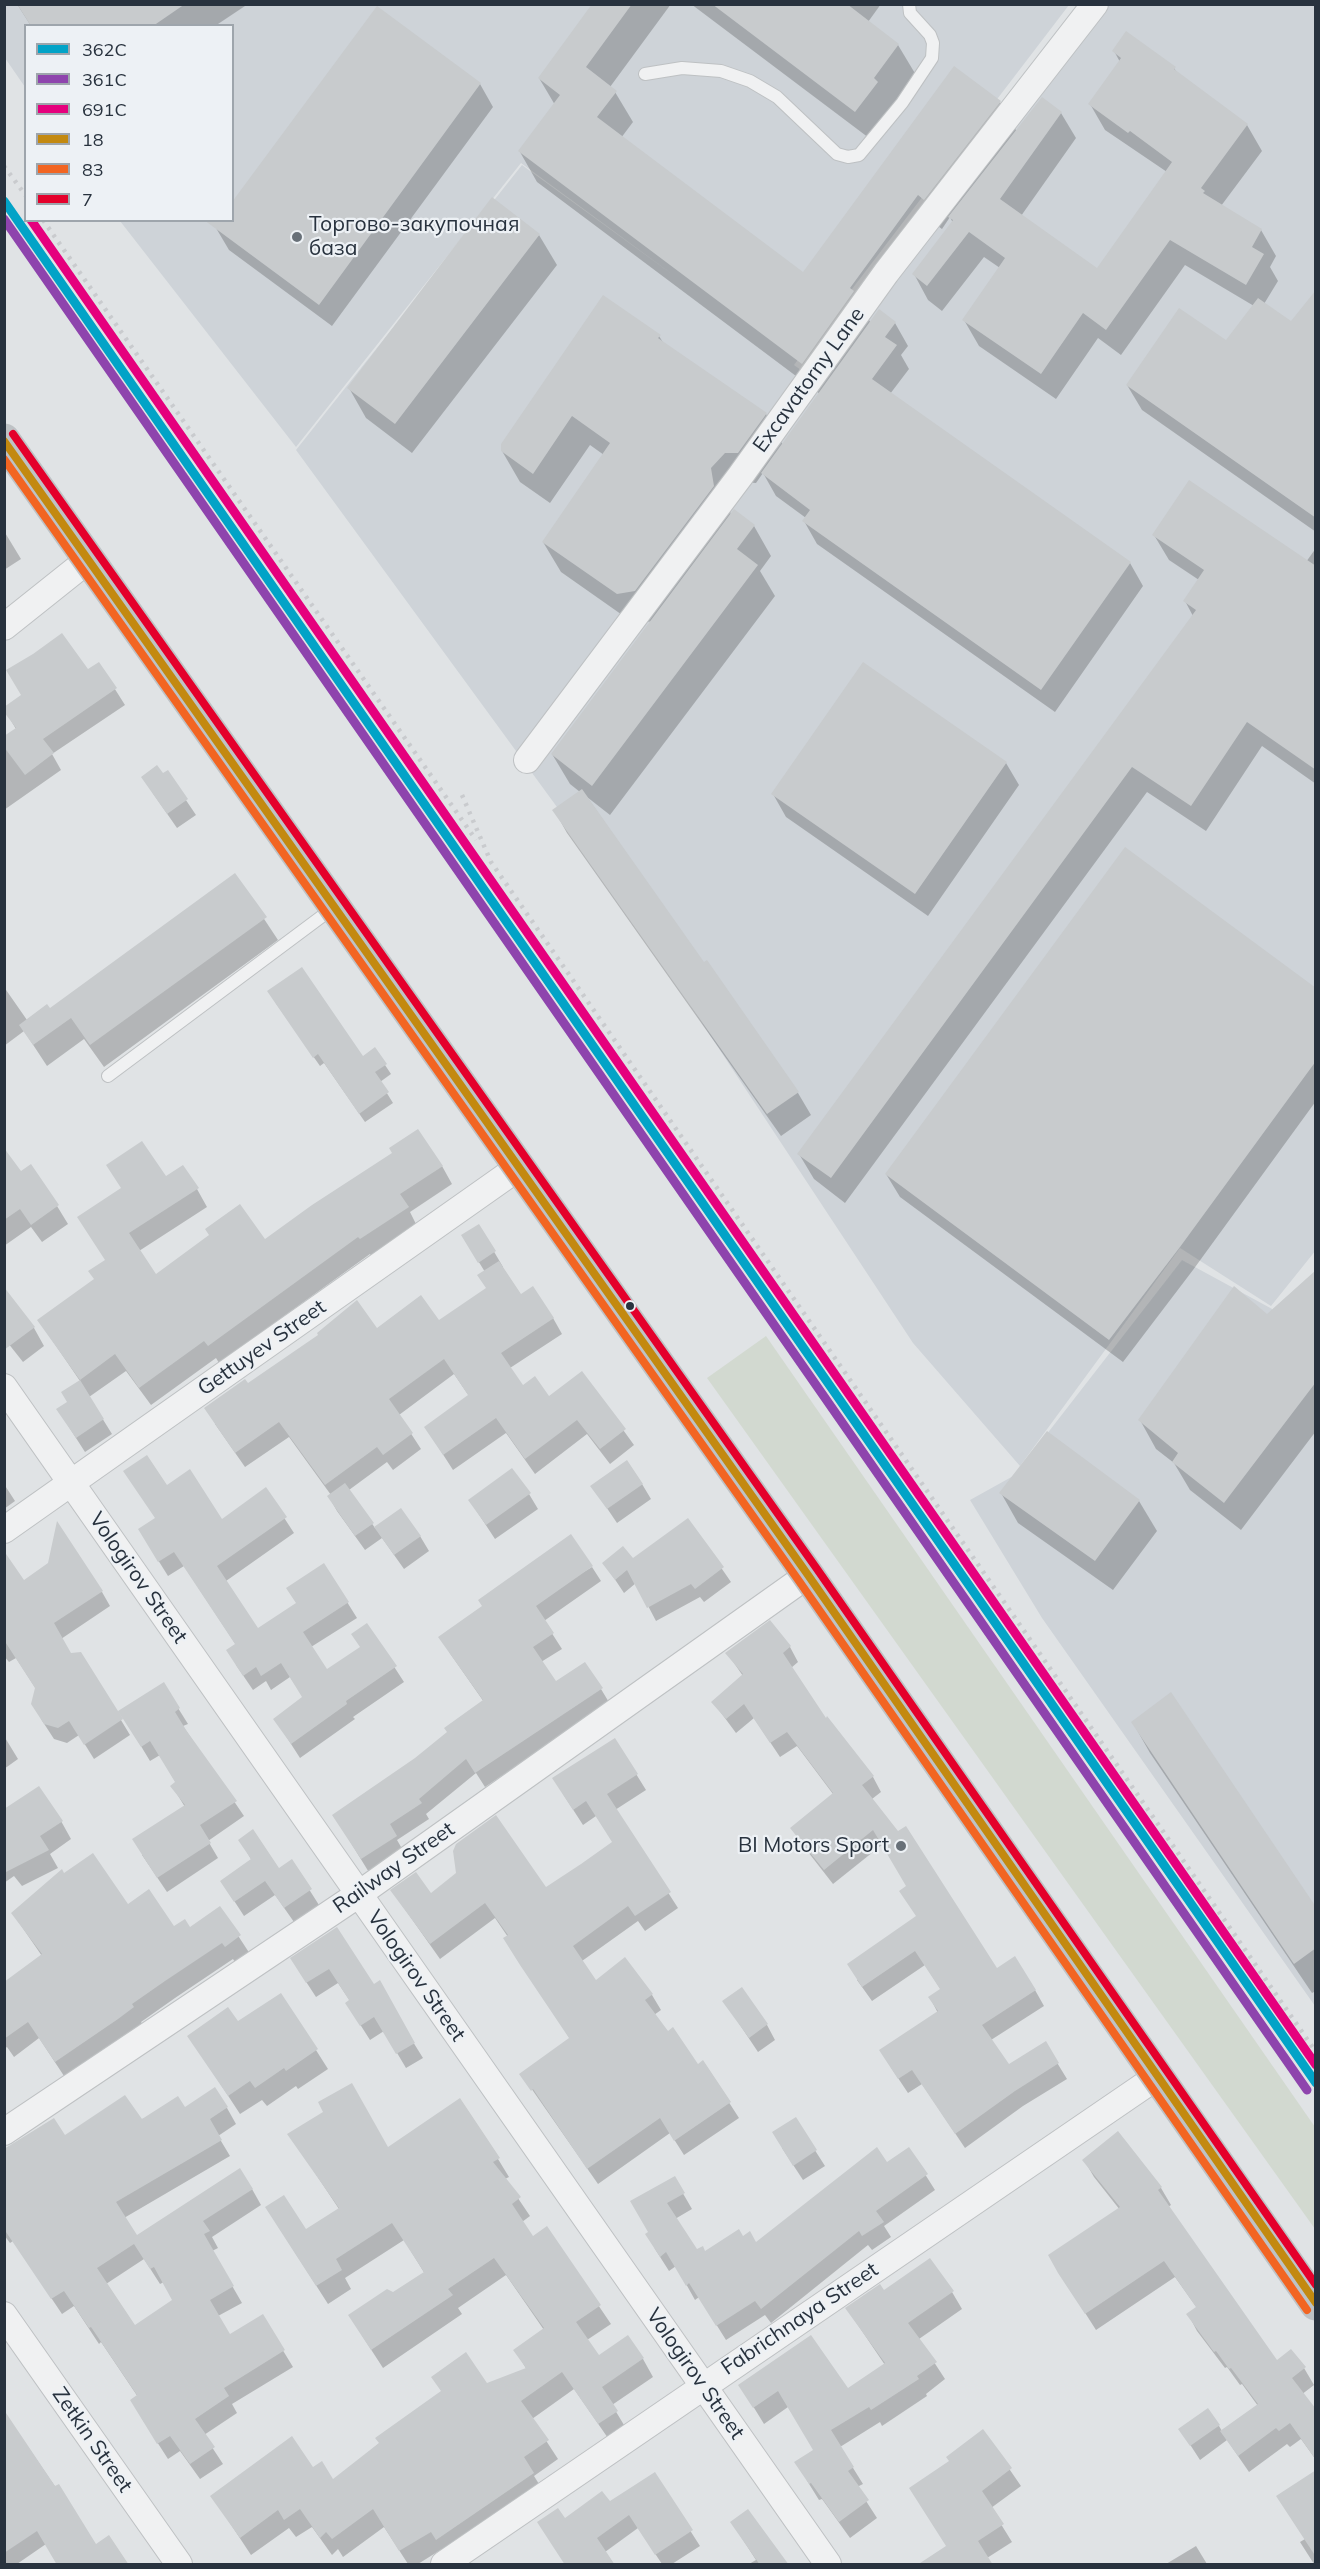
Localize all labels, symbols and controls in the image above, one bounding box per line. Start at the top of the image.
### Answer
legend [24,24,234,222]
text: 362С [82,38,127,61]
text: 361С [82,68,127,91]
text: 691С [82,98,127,121]
text: 18 [82,128,104,151]
text: 83 [82,158,104,181]
text: 7 [82,188,93,211]
place label: Торгово-закупочная база [309,212,519,262]
marker: Торгово-закупочная база [290,230,304,244]
street label: Excavatorny Lane [748,303,870,457]
street label: Gettuyev Street [193,1295,331,1401]
unlabelled marker [624,1300,636,1312]
street label: Vologirov Street [83,1508,193,1648]
street label: Railway Street [328,1817,460,1919]
place label: BI Motors Sport [738,1833,889,1859]
marker: BI Motors Sport [894,1839,908,1853]
street label: Vologirov Street [361,1906,471,2046]
street label: Fabrichnaya Street [717,2257,883,2381]
street label: Vologirov Street [640,2304,750,2444]
street label: Zetkin Street [47,2383,137,2497]

